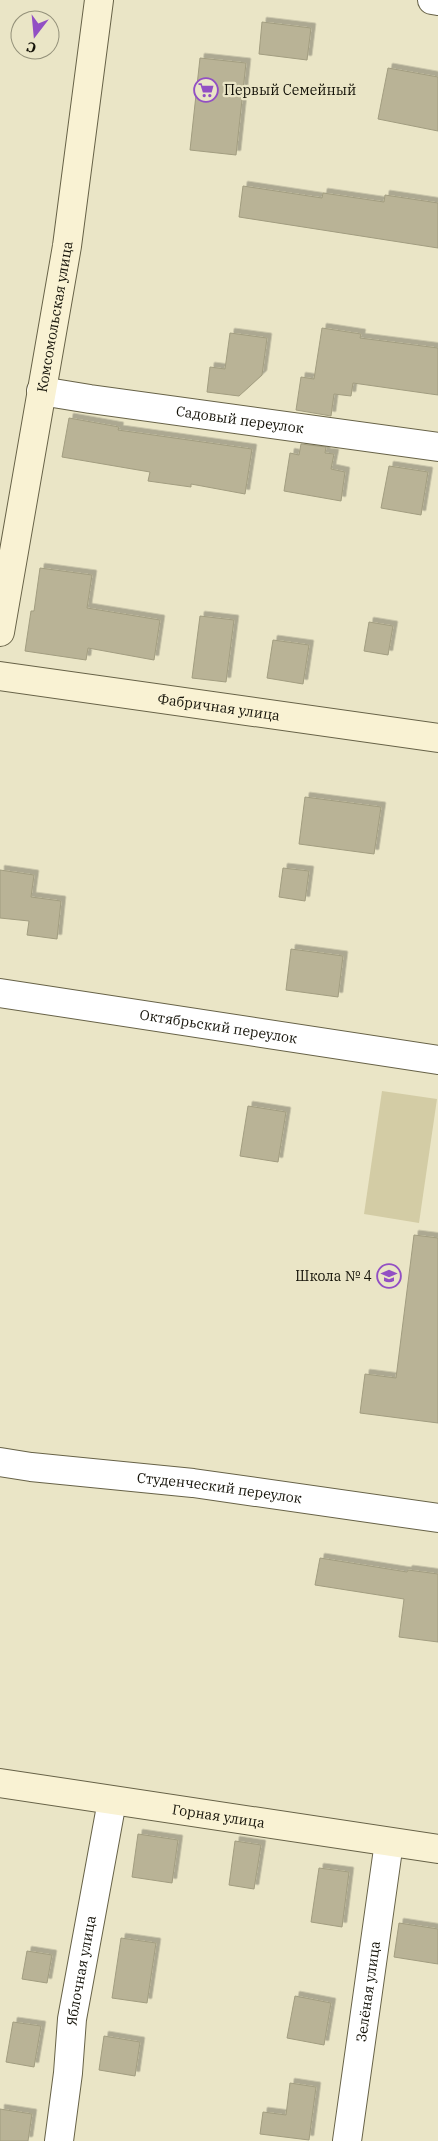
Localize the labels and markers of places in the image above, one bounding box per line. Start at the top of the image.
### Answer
supermarket icon: Первый Семейный [193,77,219,103]
place label: Первый Семейный [224,81,356,99]
school or university icon: Школа № 4 [376,1263,402,1289]
place label: Школа № 4 [295,1267,372,1285]

